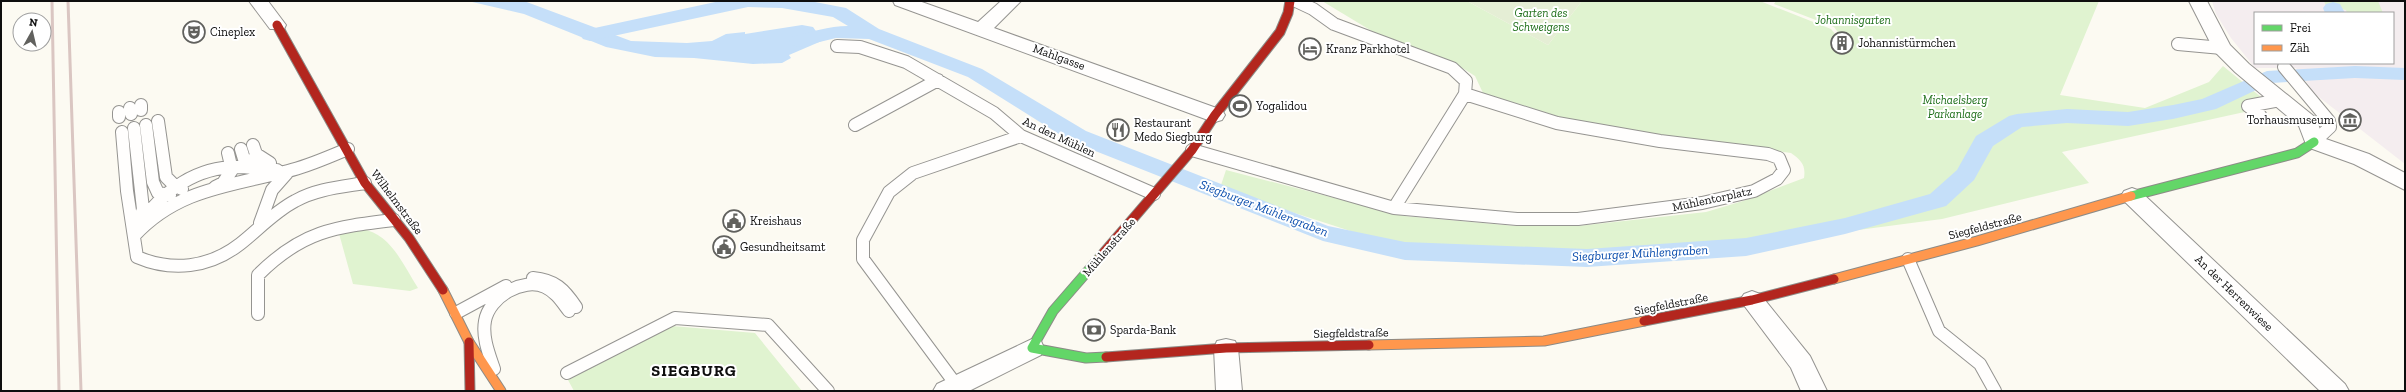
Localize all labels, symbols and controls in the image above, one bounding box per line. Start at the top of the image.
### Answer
park label: Garten des Schweigens [1512,6,1570,34]
north arrow [12,12,52,52]
legend [2254,12,2394,64]
park label: Johannisgarten [1814,13,1891,27]
text: N [28,16,39,30]
theatre icon: Cineplex [181,19,207,45]
text: Frei [2290,21,2311,35]
place label: Cineplex [210,25,255,39]
building icon: Johannistürmchen [1829,30,1855,56]
hotel icon: Kranz Parkhotel [1297,36,1323,62]
place label: Johannistürmchen [1858,36,1956,50]
street label: Mahlgasse [1031,41,1087,73]
text: Zäh [2290,41,2310,55]
place label: Kranz Parkhotel [1326,42,1410,56]
sports icon: Yogalidou [1227,93,1253,119]
park label: Michaelsberg Parkanlage [1922,93,1988,121]
place label: Yogalidou [1255,99,1307,113]
museum icon: Torhausmuseum [2337,107,2363,133]
place label: Torhausmuseum [2247,113,2335,127]
street label: An den Mühlen [1020,114,1098,160]
place label: Restaurant Medo Siegburg [1134,116,1213,144]
restaurant icon: Restaurant Medo Siegburg [1105,117,1131,143]
street label: Wilhelmstraße [368,167,426,237]
water label: Siegburger Mühlengraben [1198,177,1330,239]
street label: Mühlentorplatz [1671,184,1753,214]
public building icon: Kreishaus [721,208,747,234]
street label: Siegfeldstraße [1947,209,2023,242]
place label: Kreishaus [750,214,802,228]
street label: Mühlenstraße [1080,214,1139,279]
public building icon: Gesundheitsamt [711,234,737,260]
place label: Gesundheitsamt [740,240,826,254]
water label: Siegburger Mühlengraben [1572,242,1709,264]
street label: An der Herrenwiese [2192,252,2276,334]
street label: Siegfeldstraße [1633,290,1710,318]
bank icon: Sparda-Bank [1081,317,1107,343]
place label: Sparda-Bank [1110,323,1177,337]
street label: Siegfeldstraße [1313,325,1389,341]
district label: SIEGBURG [651,361,737,380]

